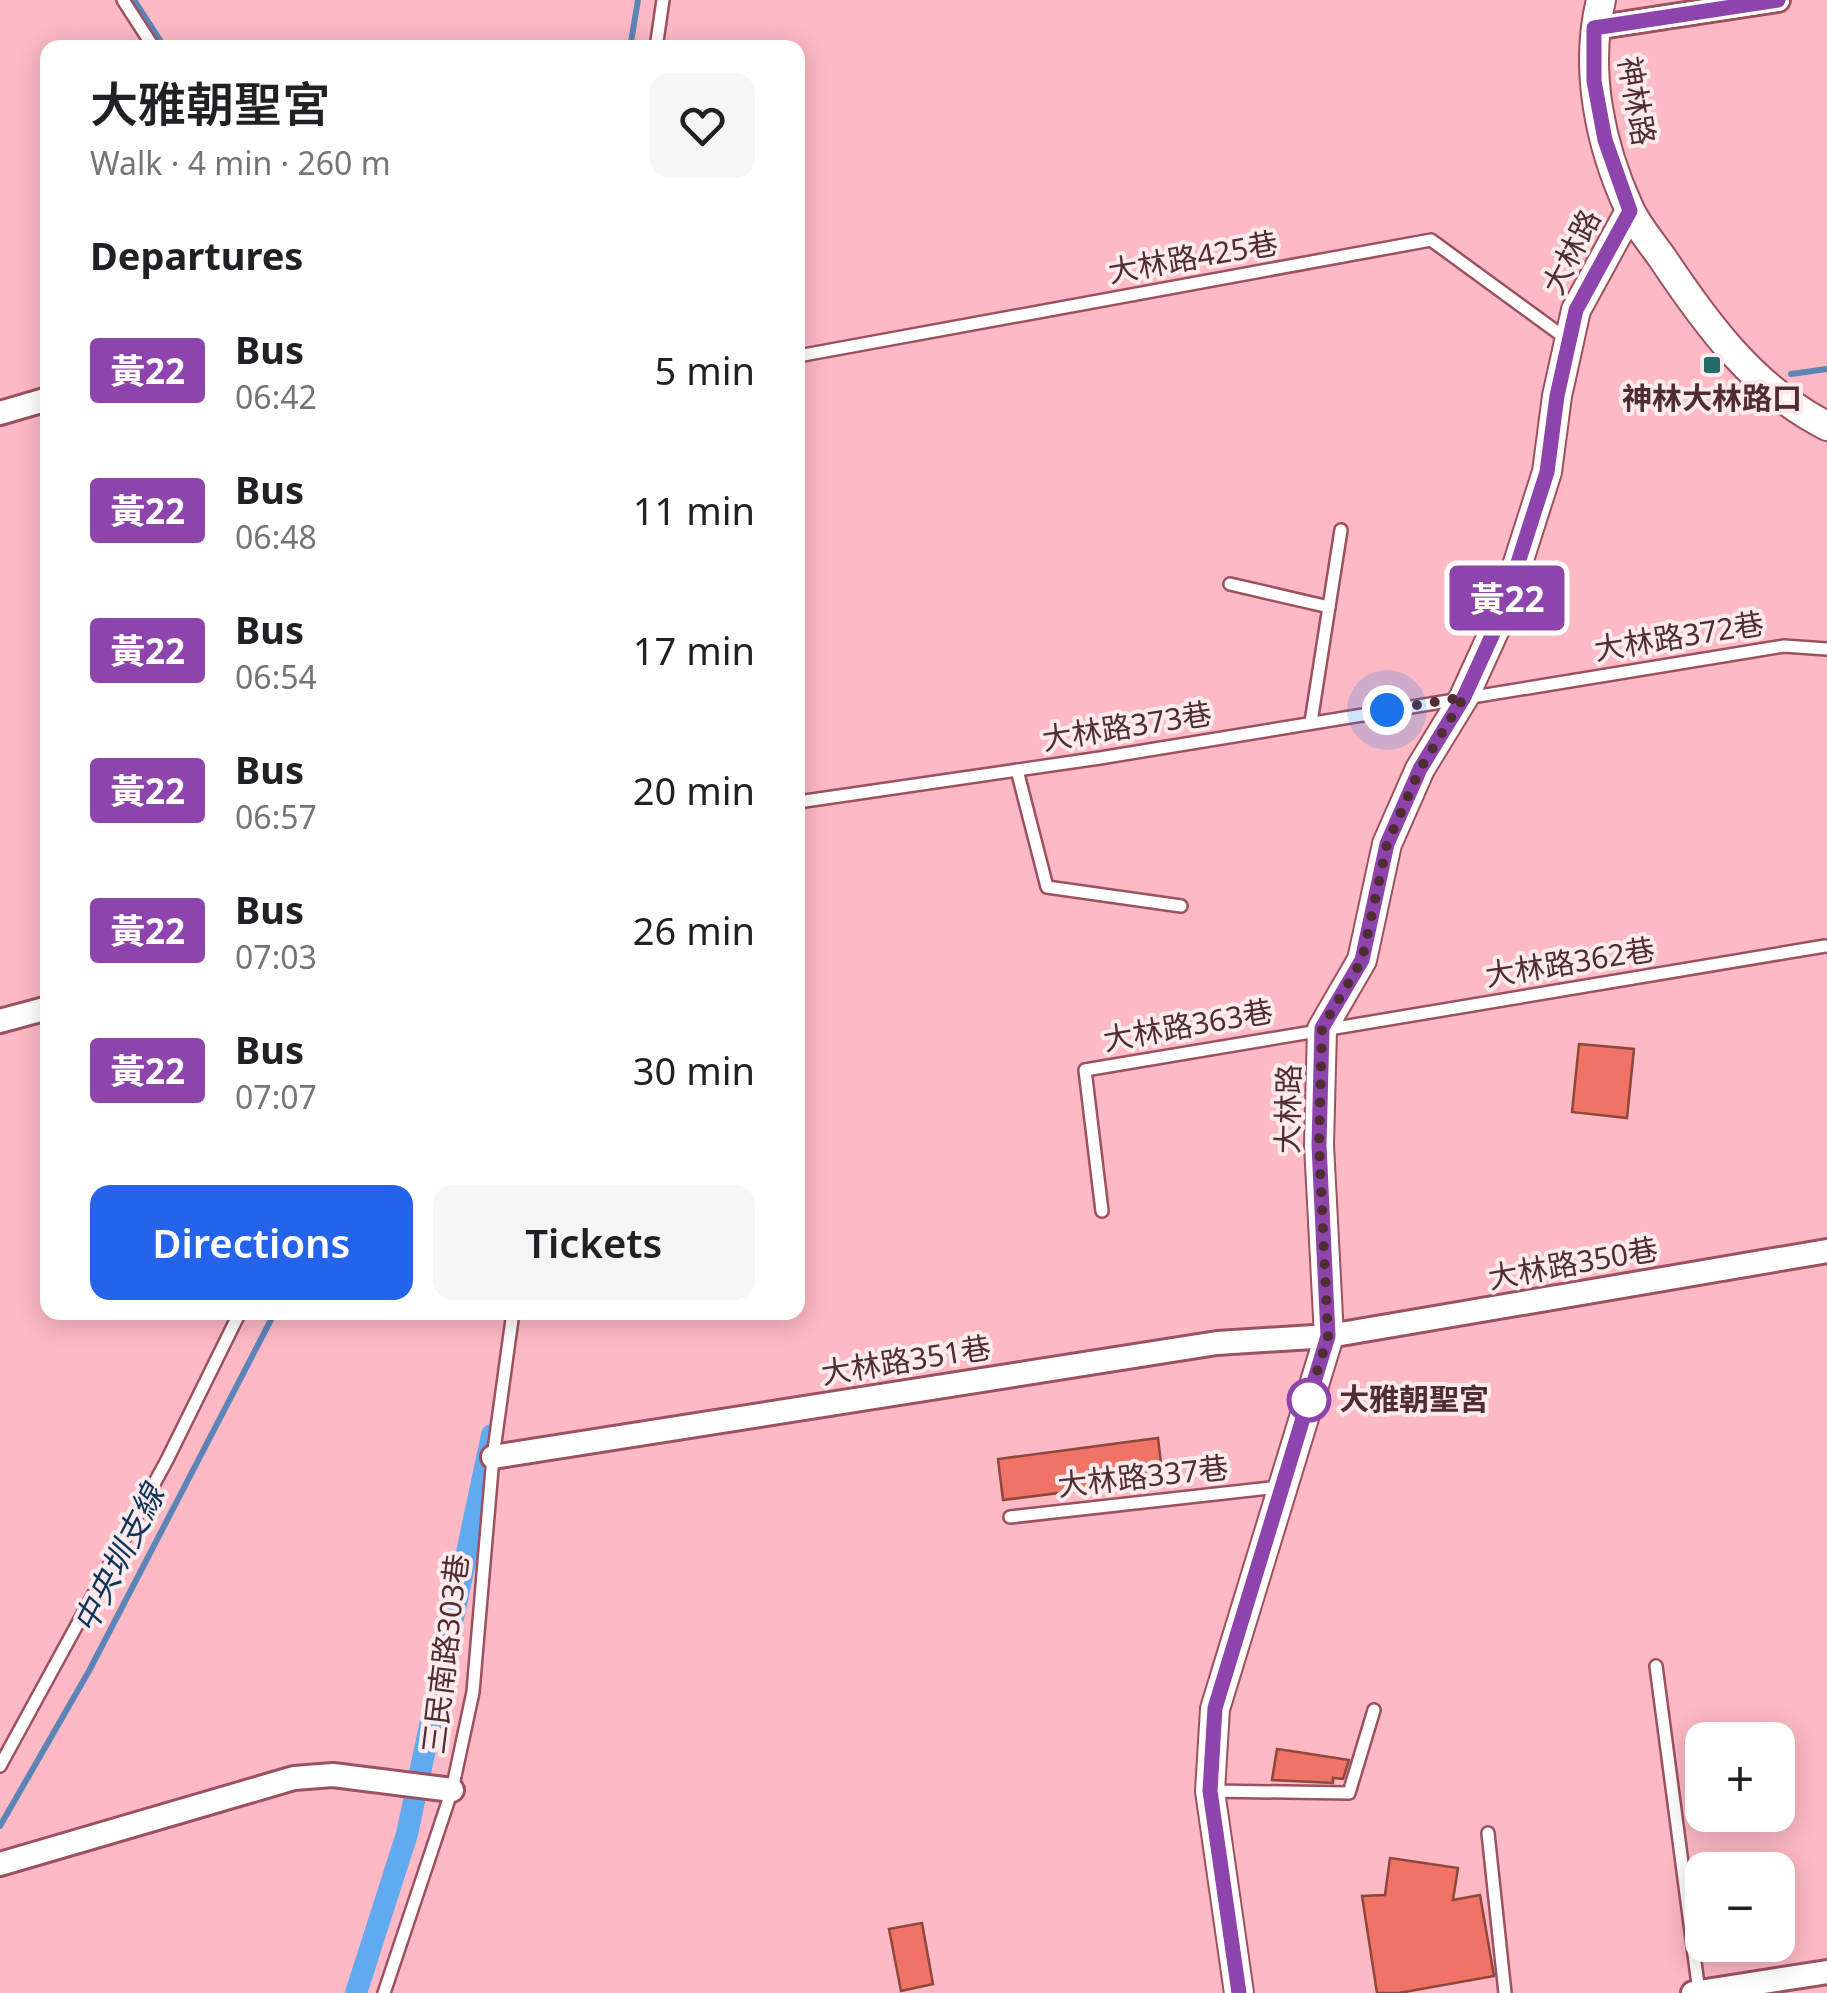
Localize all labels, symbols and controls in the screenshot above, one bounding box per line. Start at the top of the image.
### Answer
street label: 神林路 [1609,53,1665,149]
text: 大雅朝聖宮 [90,71,330,136]
button: heart [650,73,755,178]
text: Walk · 4 min · 260 m [90,141,391,184]
street label: 大林路 [1532,202,1609,301]
street label: 大林路425巷 [1105,221,1281,292]
text: Departures [90,229,303,281]
text: Bus [235,323,304,375]
text: 5 min [655,344,755,396]
text: 黃22 [110,347,185,394]
marker: 神林大林路口 [1701,354,1723,376]
text: 06:42 [235,375,317,418]
place label: 神林大林路口 [1622,377,1802,418]
text: Bus [235,463,304,515]
text: 11 min [633,484,755,536]
text: 黃22 [110,487,185,534]
text: 06:48 [235,515,317,558]
line badge: 黃22 [1450,566,1564,630]
text: 黃22 [1469,575,1545,622]
street label: 大林路372巷 [1591,602,1767,669]
text: Bus [235,603,304,655]
text: 17 min [633,624,755,676]
text: 黃22 [110,627,185,674]
text: 06:54 [235,655,317,698]
your location [1362,685,1412,735]
street label: 大林路373巷 [1039,692,1215,759]
text: Bus [235,743,304,795]
text: 20 min [633,764,755,816]
text: 黃22 [110,767,185,814]
text: 06:57 [235,795,317,838]
text: Bus [235,883,304,935]
text: 26 min [633,904,755,956]
text: 黃22 [110,907,185,954]
street label: 大林路362巷 [1482,928,1658,995]
text: 07:03 [235,935,317,978]
street label: 大林路363巷 [1100,989,1276,1060]
text: Bus [235,1023,304,1075]
text: 30 min [633,1044,755,1096]
text: 黃22 [110,1047,185,1094]
street label: 大林路 [1266,1064,1309,1154]
text: 07:07 [235,1075,317,1118]
button: Directions [90,1185,413,1300]
button: Tickets [433,1185,755,1300]
street label: 大林路350巷 [1485,1227,1661,1298]
street label: 大林路351巷 [818,1326,994,1393]
place label: 大雅朝聖宮 [1339,1378,1489,1419]
marker: 大雅朝聖宮 [1288,1379,1330,1421]
street label: 大林路337巷 [1055,1446,1230,1505]
water label: 中央圳支線 [62,1475,174,1639]
street label: 三民南路303巷 [412,1551,477,1756]
map controls [1685,1722,1795,1962]
button: + [1685,1722,1795,1832]
button: − [1685,1852,1795,1962]

